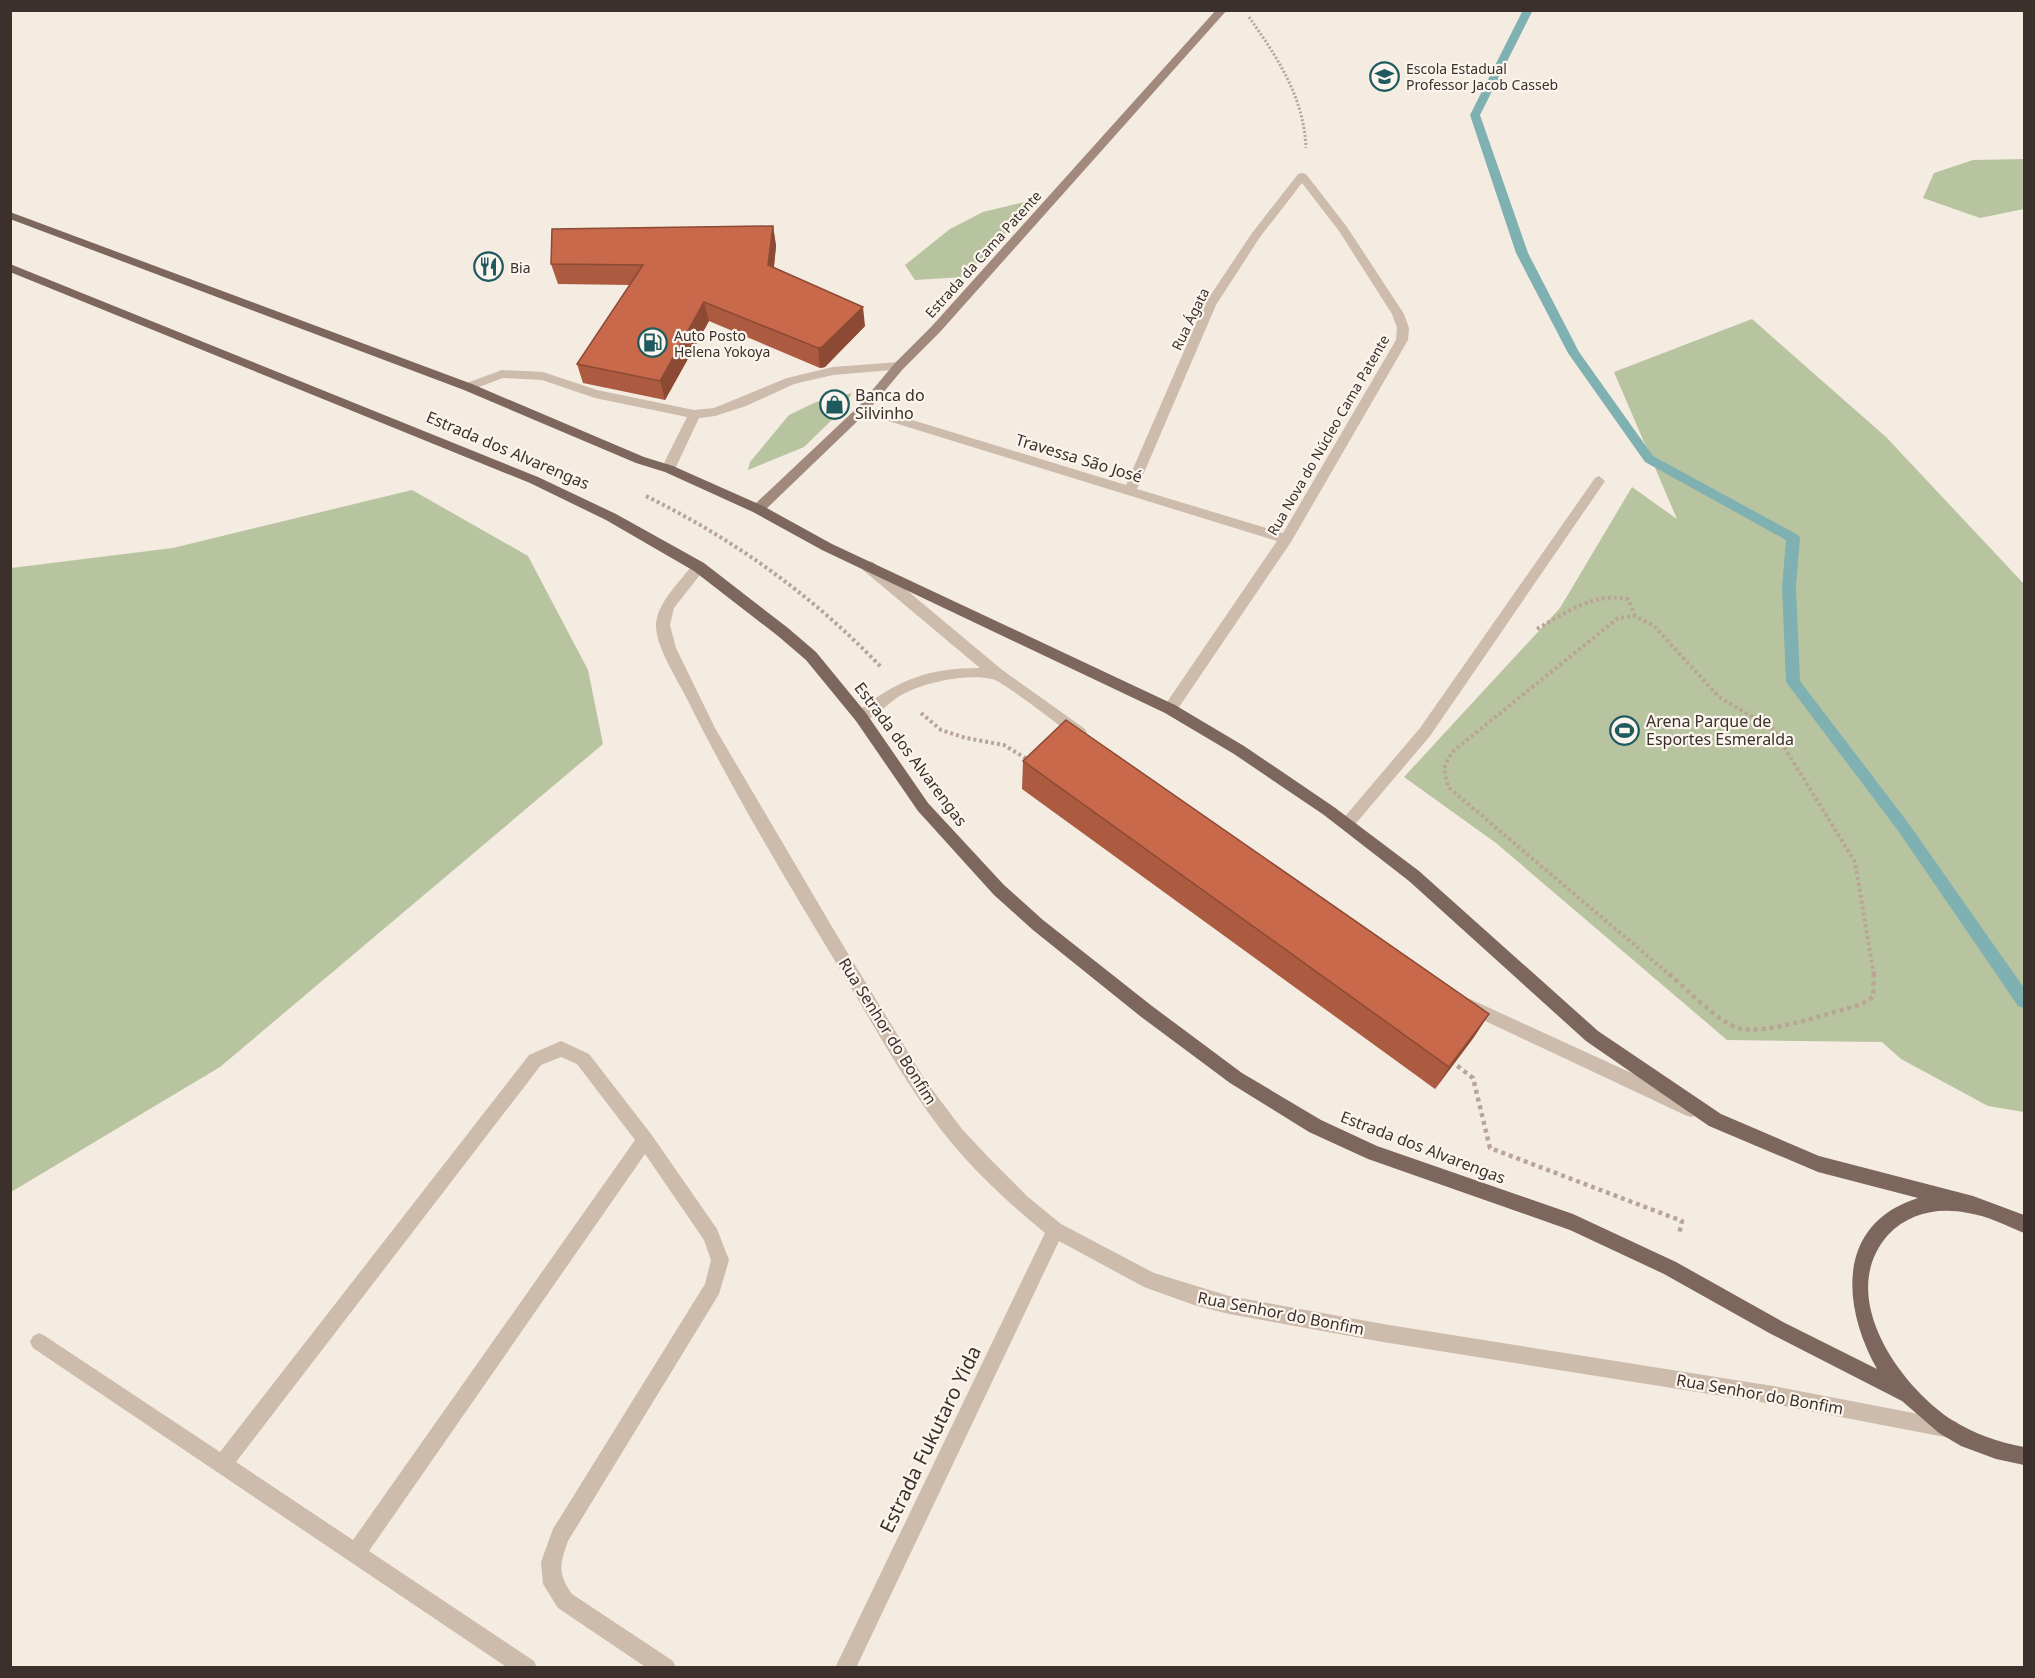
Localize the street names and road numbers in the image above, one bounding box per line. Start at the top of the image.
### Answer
street label: Estrada da Cama Patente [921,186,1045,322]
street label: Rua Ágata [1167,285,1213,353]
street label: Rua Nova do Núcleo Cama Patente [1263,331,1393,539]
street label: Estrada dos Alvarengas [423,406,593,494]
street label: Travessa São José [1013,428,1145,488]
street label: Estrada dos Alvarengas [850,677,972,831]
street label: Rua Senhor do Bonfim [834,953,942,1109]
street label: Estrada dos Alvarengas [1337,1105,1509,1189]
street label: Rua Senhor do Bonfim [1196,1286,1366,1340]
street label: Estrada Fukutaro Yida [873,1341,987,1537]
street label: Rua Senhor do Bonfim [1675,1368,1845,1420]

